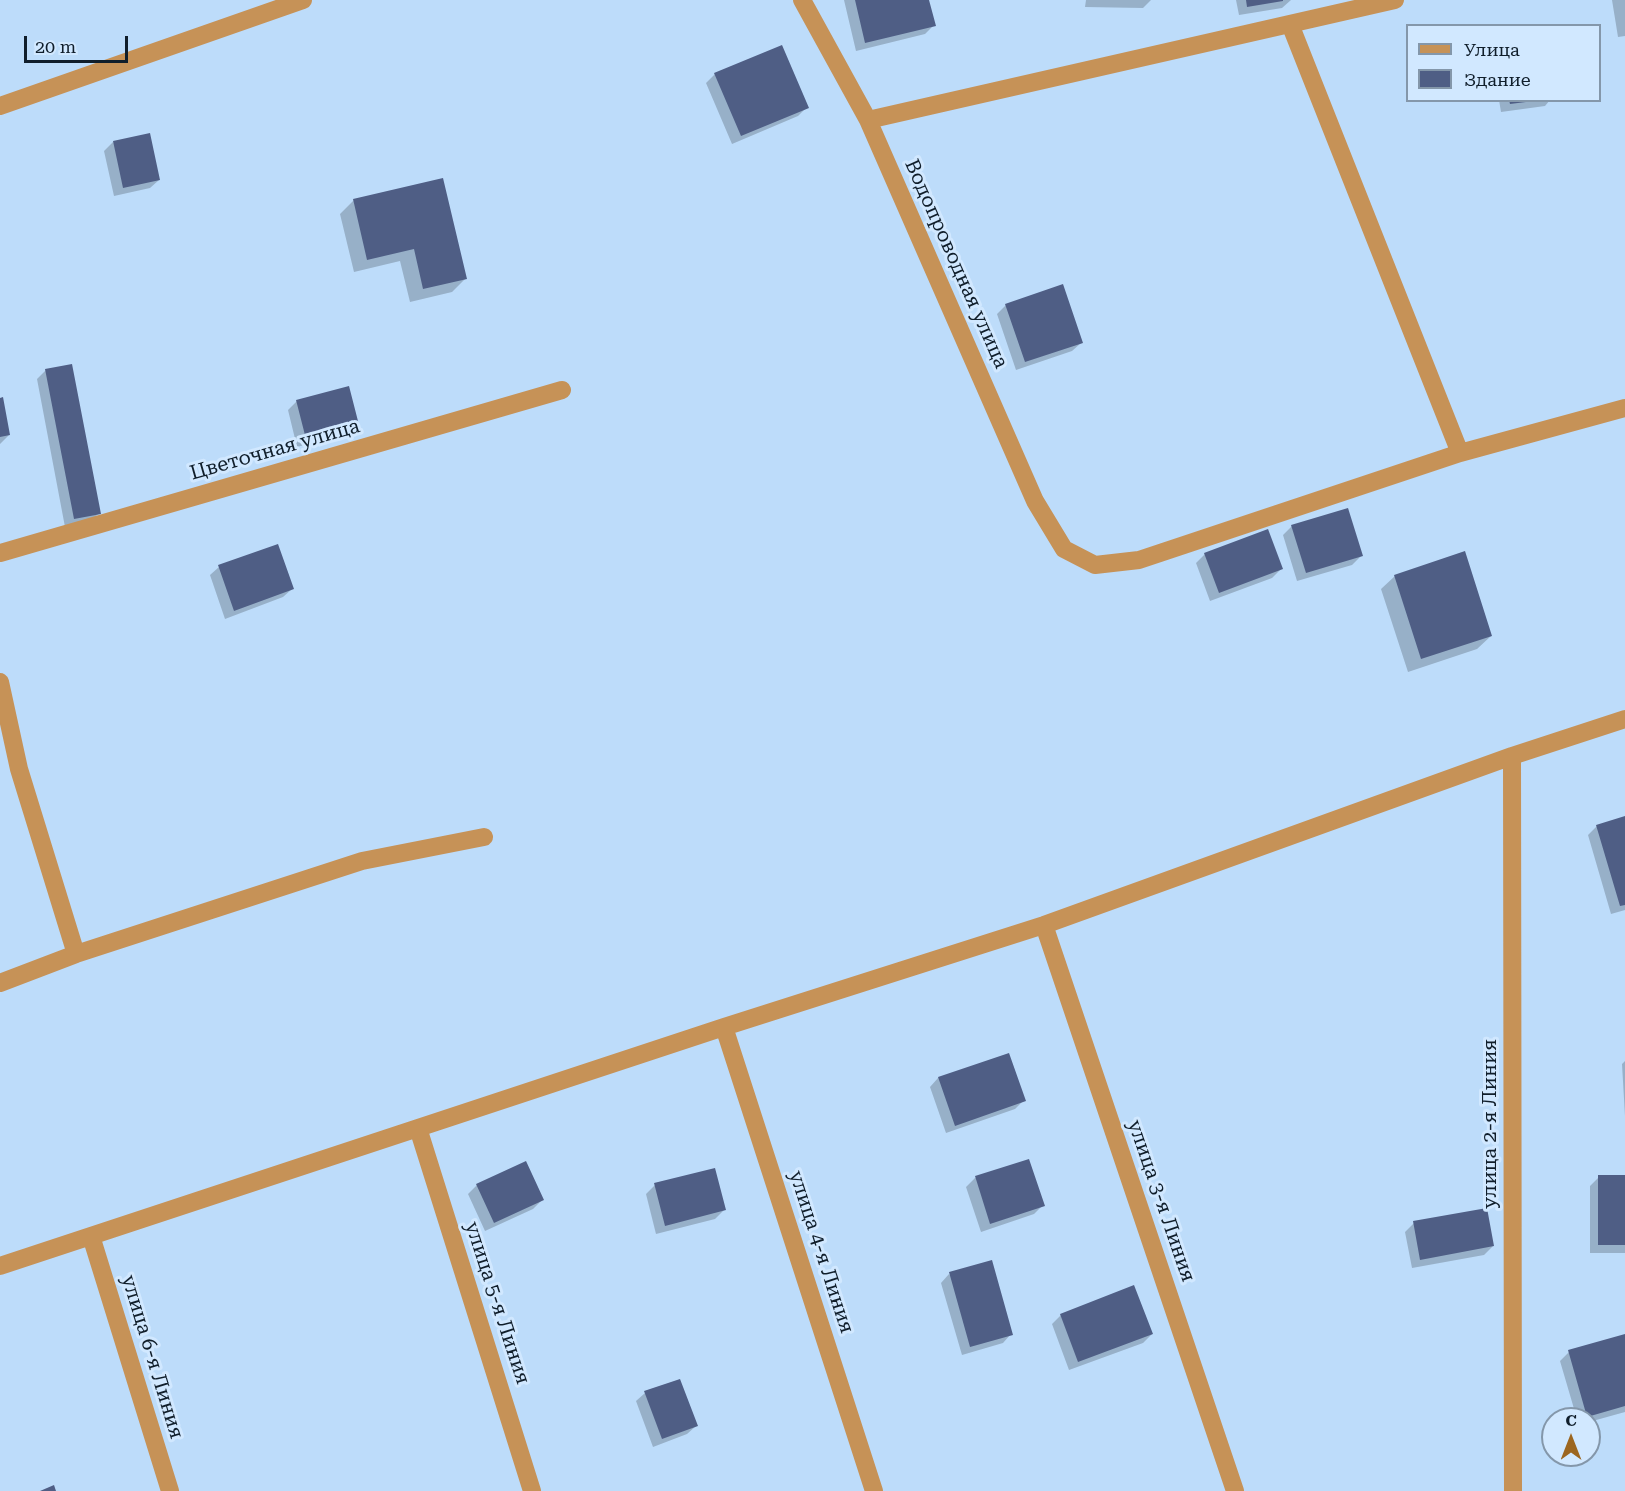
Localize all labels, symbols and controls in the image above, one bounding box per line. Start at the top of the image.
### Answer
scale bar [27,24,130,62]
legend [1406,24,1601,102]
text: 20 m [35,36,76,57]
text: Улица [1464,39,1520,60]
text: Здание [1464,69,1531,90]
street label: Водопроводная улица [899,156,1013,372]
street label: Цветочная улица [187,414,363,486]
street label: улица 2-я Линия [1478,1039,1502,1209]
street label: улица 3-я Линия [1122,1117,1200,1285]
street label: улица 4-я Линия [783,1168,859,1336]
street label: улица 5-я Линия [459,1219,535,1387]
street label: улица 6-я Линия [116,1272,188,1442]
north arrow [1541,1407,1601,1467]
text: С [1565,1411,1577,1430]

